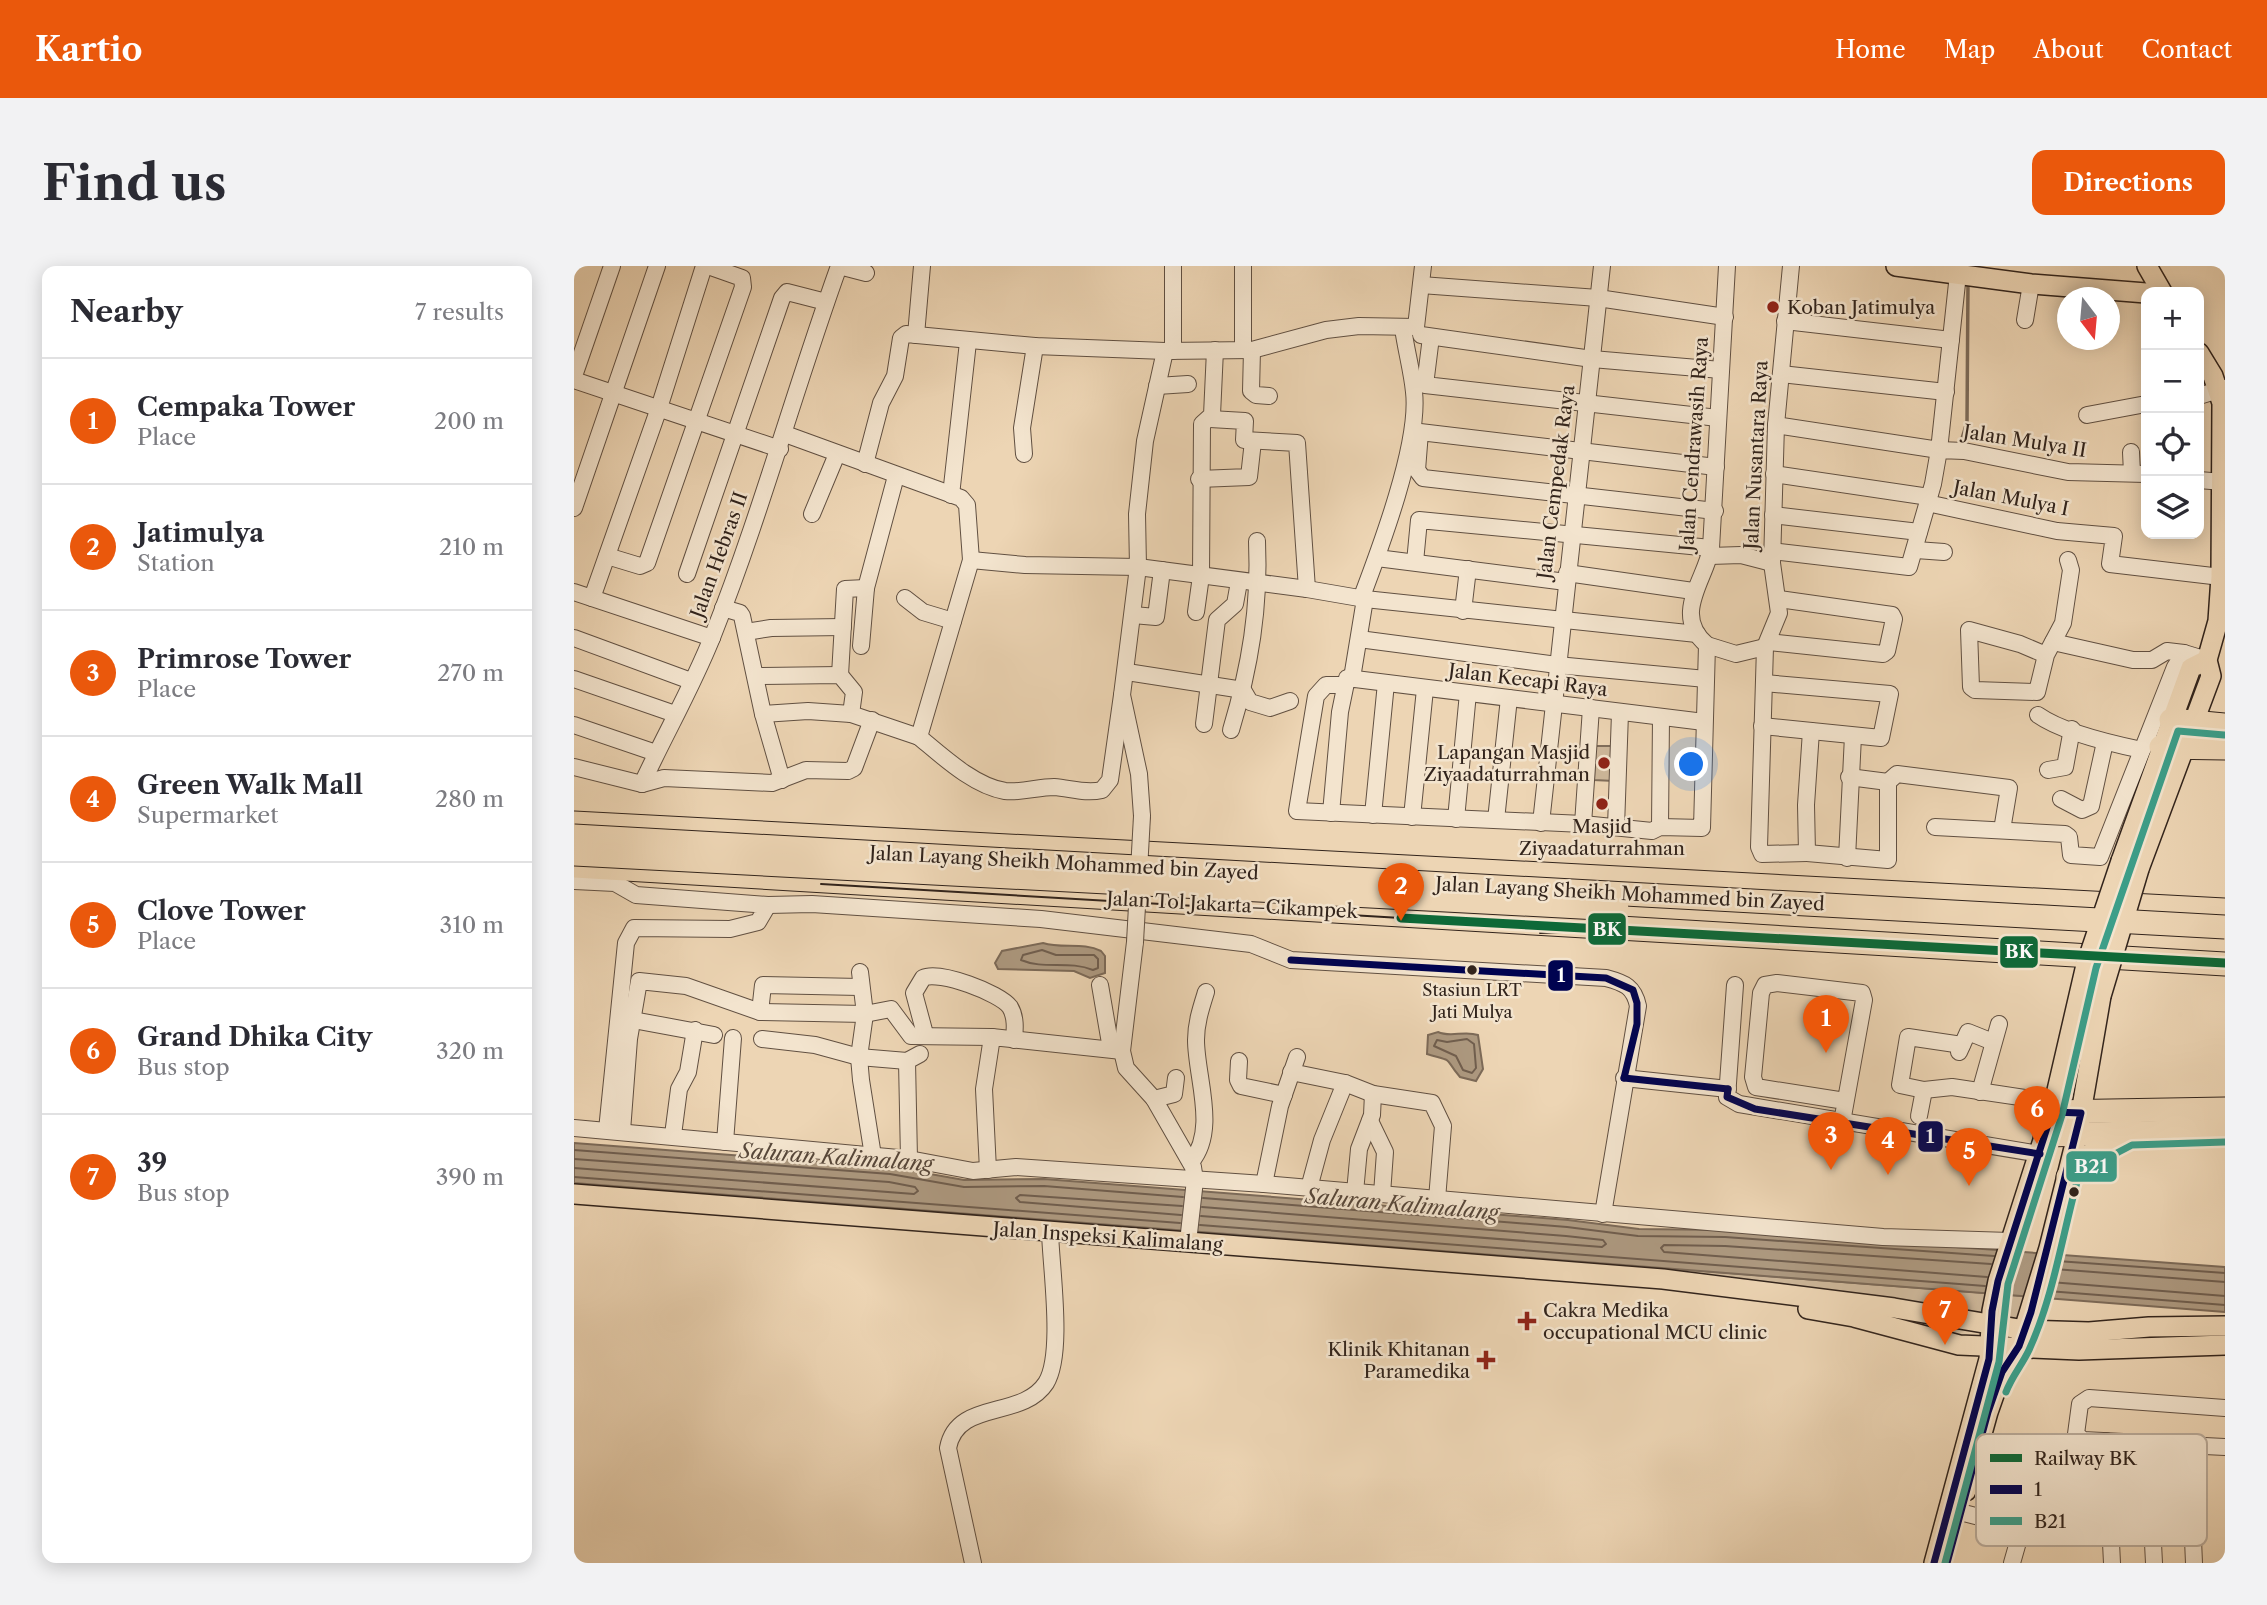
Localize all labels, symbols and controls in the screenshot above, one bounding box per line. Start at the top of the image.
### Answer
text: Kartio [35,29,143,70]
text: Home [1835,35,1906,64]
text: Map [1944,35,1995,64]
text: About [2033,35,2104,64]
text: Contact [2142,35,2232,64]
button: Directions [2032,150,2225,215]
text: Find us [42,152,226,213]
north arrow [2057,287,2120,350]
map controls [2141,287,2204,539]
button: + [2141,287,2204,350]
text: Nearby [70,293,183,330]
place label: Koban Jatimulya [1787,296,1935,319]
text: 7 results [415,298,504,326]
marker: Koban Jatimulya [1765,299,1781,315]
street label: Jalan Cendrawasih Raya [1675,336,1713,555]
button: − [2141,350,2204,413]
street label: Jalan Nusantara Raya [1739,360,1772,553]
street label: Jalan Cempedak Raya [1532,384,1579,583]
text: Cempaka Tower [137,391,355,423]
text: 1 [88,407,98,435]
text: 200 m [434,407,504,435]
button: locate [2141,413,2204,476]
street label: Jalan Mulya II [1959,419,2088,462]
text: Place [137,423,196,451]
street label: Jalan Mulya I [1948,475,2071,520]
button: layers [2141,476,2204,539]
street label: Jalan Hebras II [684,489,752,624]
text: Jatimulya [137,517,264,549]
text: 2 [86,533,100,561]
text: 210 m [439,533,504,561]
text: Station [137,549,215,577]
text: Primrose Tower [137,643,351,675]
street label: Jalan Kecapi Raya [1444,658,1609,701]
text: 3 [87,659,100,687]
text: 270 m [437,659,504,687]
text: Place [137,675,196,703]
place label: Lapangan Masjid Ziyaadaturrahman [1424,741,1590,786]
your location [1674,747,1708,781]
marker: Lapangan Masjid Ziyaadaturrahman [1596,755,1612,771]
text: Green Walk Mall [137,769,363,801]
text: 4 [86,785,100,813]
text: 280 m [435,785,504,813]
marker: Masjid Ziyaadaturrahman [1594,796,1610,812]
text: Supermarket [137,801,278,829]
place label: Masjid Ziyaadaturrahman [1519,815,1685,860]
street label: Jalan Layang Sheikh Mohammed bin Zayed [866,841,1260,885]
pin: 2 [1378,863,1424,921]
street label: Jalan Layang Sheikh Mohammed bin Zayed [1432,872,1826,916]
street label: Jalan Tol Jakarta–Cikampek [1103,887,1359,923]
text: Clove Tower [137,895,306,927]
text: 5 [87,911,99,939]
text: 310 m [440,911,504,939]
line badge: BK [1587,912,1627,946]
text: BK [1592,918,1622,941]
text: Place [137,927,196,955]
line badge: BK [1999,935,2039,969]
text: BK [2004,940,2034,963]
line badge: 1 [1547,959,1574,992]
marker: Stasiun LRT Jati Mulya [1465,963,1479,977]
text: 1 [1557,964,1566,987]
place label: Stasiun LRT Jati Mulya [1422,980,1522,1022]
pin: 1 [1803,995,1849,1053]
text: Grand Dhika City [137,1021,372,1053]
text: 6 [86,1037,100,1065]
text: 320 m [436,1037,504,1065]
text: Bus stop [137,1053,230,1081]
pin: 6 [2014,1086,2060,1144]
pin: 3 [1808,1112,1854,1170]
pin: 4 [1865,1117,1911,1175]
line badge: 1 [1917,1120,1944,1153]
text: 1 [1926,1125,1935,1148]
pin: 5 [1946,1128,1992,1186]
water label: Saluran Kalimalang [736,1138,936,1176]
text: 39 [137,1147,167,1179]
line badge: B21 [2065,1150,2118,1183]
text: B21 [2074,1155,2108,1178]
text: 7 [87,1163,99,1191]
text: 390 m [436,1163,504,1191]
text: Bus stop [137,1179,230,1207]
water label: Saluran Kalimalang [1302,1183,1502,1225]
unlabelled marker [2067,1185,2081,1199]
street label: Jalan Inspeksi Kalimalang [989,1217,1225,1257]
pin: 7 [1922,1287,1968,1345]
place label: Cakra Medika occupational MCU clinic [1543,1299,1767,1344]
marker: Cakra Medika occupational MCU clinic [1517,1311,1537,1331]
place label: Klinik Khitanan Paramedika [1327,1338,1470,1383]
marker: Klinik Khitanan Paramedika [1476,1350,1496,1370]
legend [1976,1434,2207,1546]
text: Railway BK [2034,1447,2138,1470]
text: 1 [2034,1478,2042,1501]
text: B21 [2034,1510,2066,1533]

